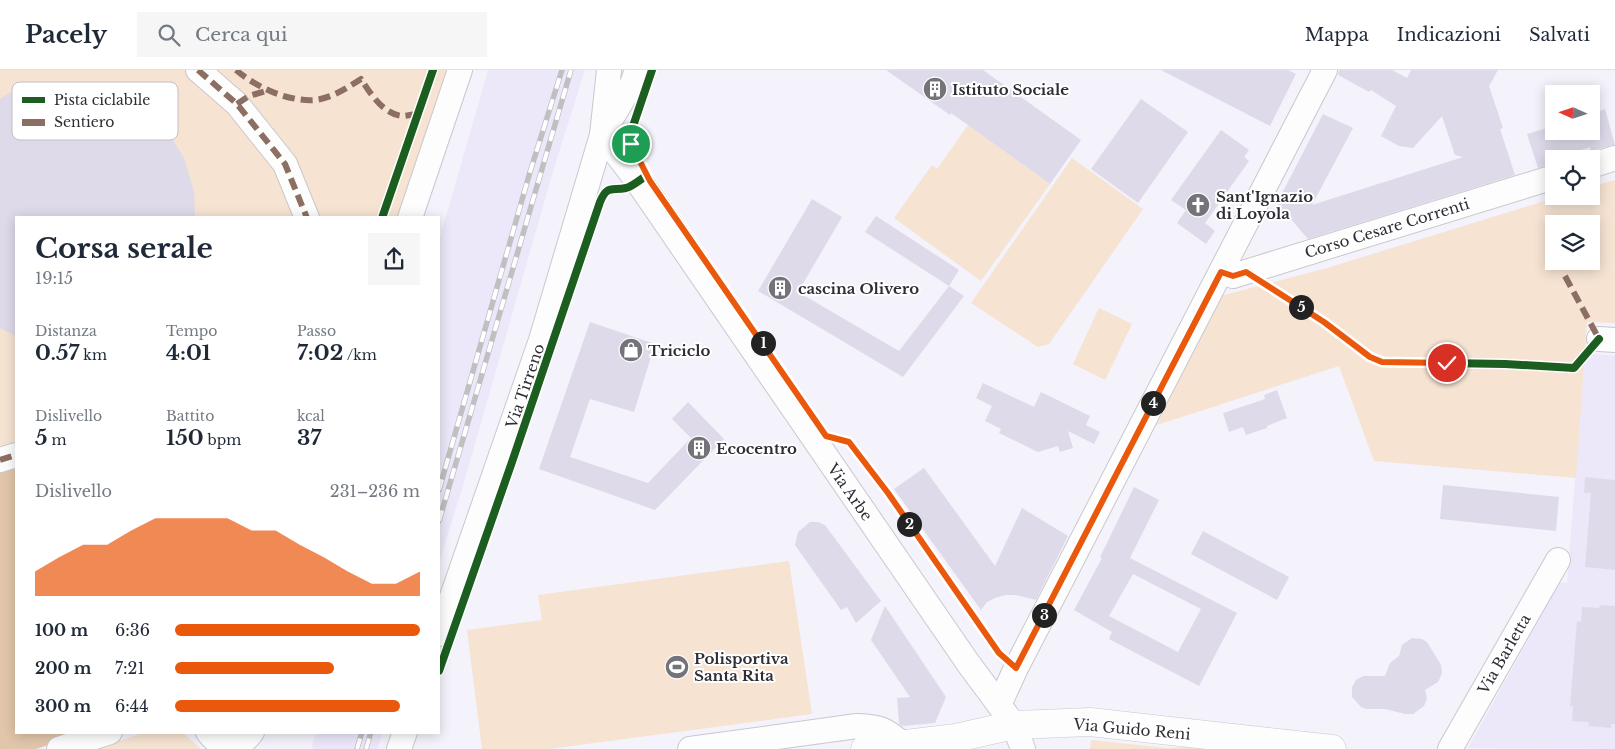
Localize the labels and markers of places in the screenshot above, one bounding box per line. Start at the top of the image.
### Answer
building icon: Istituto Sociale [922,76,948,102]
place label: Istituto Sociale [952,80,1069,99]
pin [610,123,652,165]
place label: Sant'Ignazio di Loyola [1216,187,1313,223]
church icon: Sant'Ignazio di Loyola [1185,192,1211,218]
building icon: cascina Olivero [767,275,793,301]
place label: cascina Olivero [798,279,919,298]
pin: 5 [1288,294,1314,320]
pin: 1 [750,330,776,356]
shop icon: Triciclo [618,337,644,363]
place label: Triciclo [648,341,710,360]
pin [1426,342,1468,384]
pin: 4 [1140,390,1166,416]
building icon: Ecocentro [686,435,712,461]
place label: Ecocentro [716,439,797,458]
pin: 2 [896,512,922,536]
pin: 3 [1032,602,1056,628]
place label: Polisportiva Santa Rita [694,649,789,685]
sports icon: Polisportiva Santa Rita [664,654,690,680]

